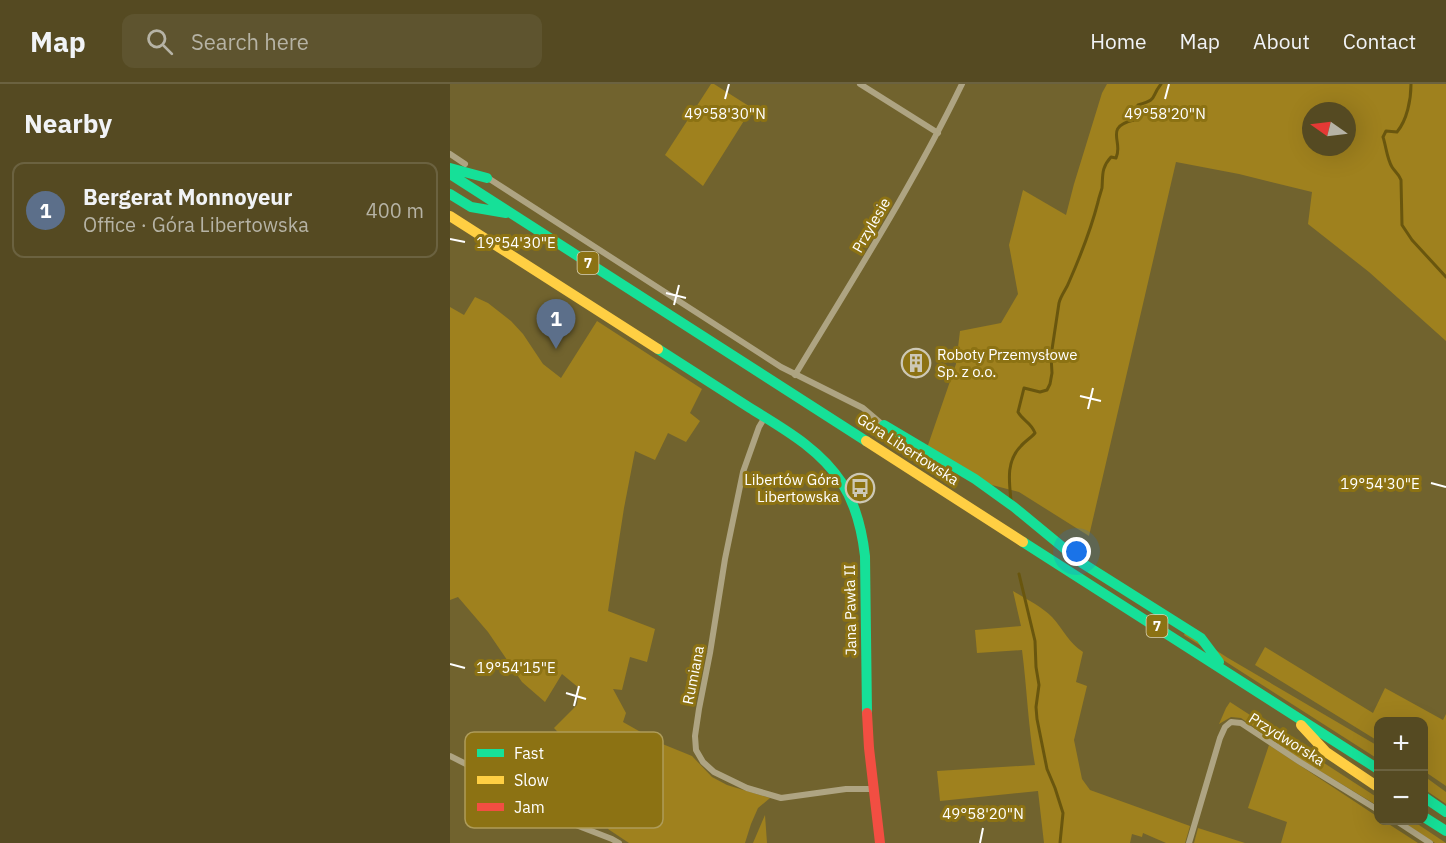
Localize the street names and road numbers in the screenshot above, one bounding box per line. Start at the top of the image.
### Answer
street label: Przylesie [848,194,894,256]
road number: 7 [578,252,598,274]
street label: Góra Libertowska [853,409,963,489]
street label: Jana Pawła II [840,564,860,656]
road number: 7 [1146,615,1168,637]
street label: Rumiana [678,644,708,706]
street label: Przydworska [1245,708,1329,770]

